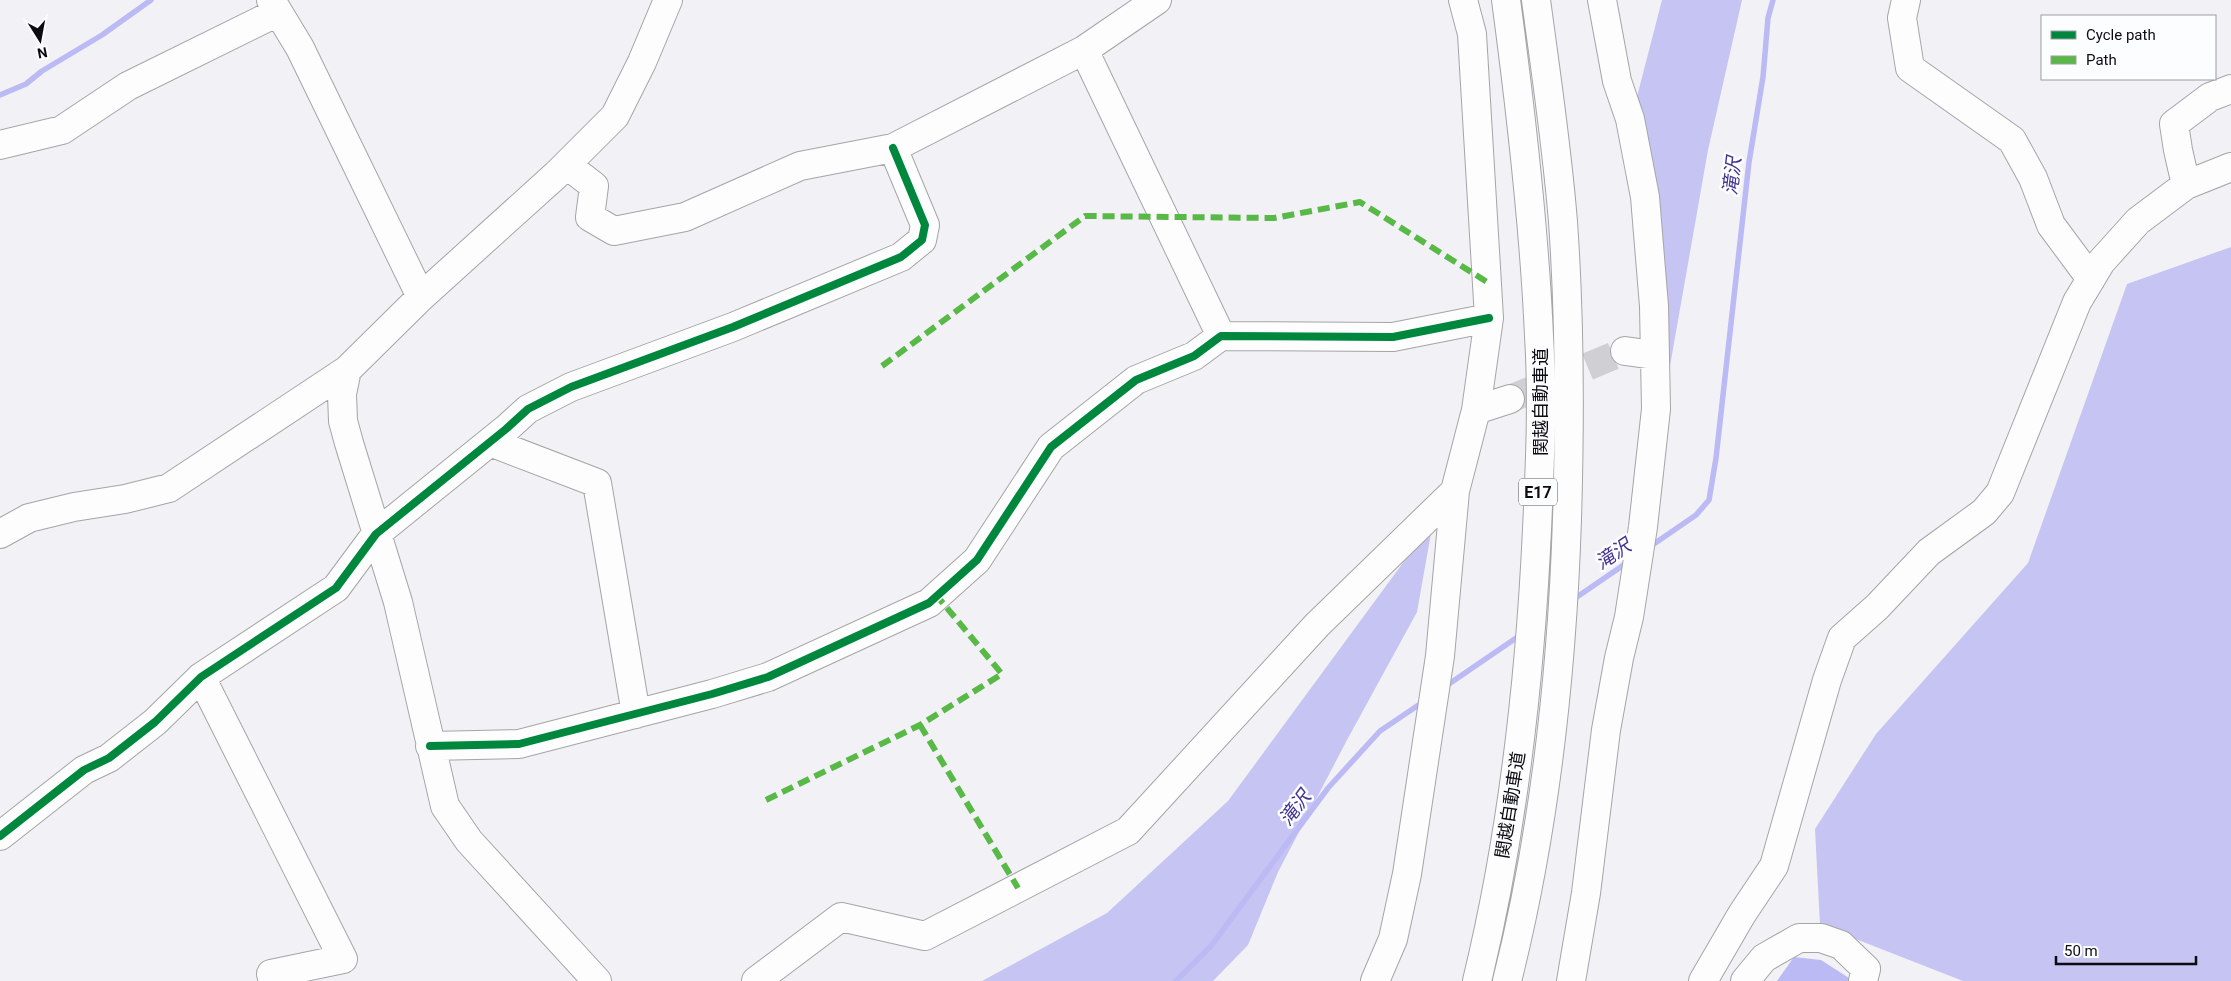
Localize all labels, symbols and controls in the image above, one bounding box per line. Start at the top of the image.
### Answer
north arrow [15,15,65,65]
legend [2041,15,2216,80]
text: Cycle path [2086,26,2156,44]
text: N [36,44,49,62]
text: Path [2086,51,2117,69]
water label: 滝沢 [1718,153,1746,196]
street label: 関越自動車道 [1530,348,1551,456]
road number: E17 [1519,478,1557,506]
water label: 滝沢 [1591,532,1638,574]
street label: 関越自動車道 [1491,750,1529,860]
water label: 滝沢 [1274,784,1317,830]
scale bar [2056,934,2196,966]
text: 50 m [2064,942,2098,960]

